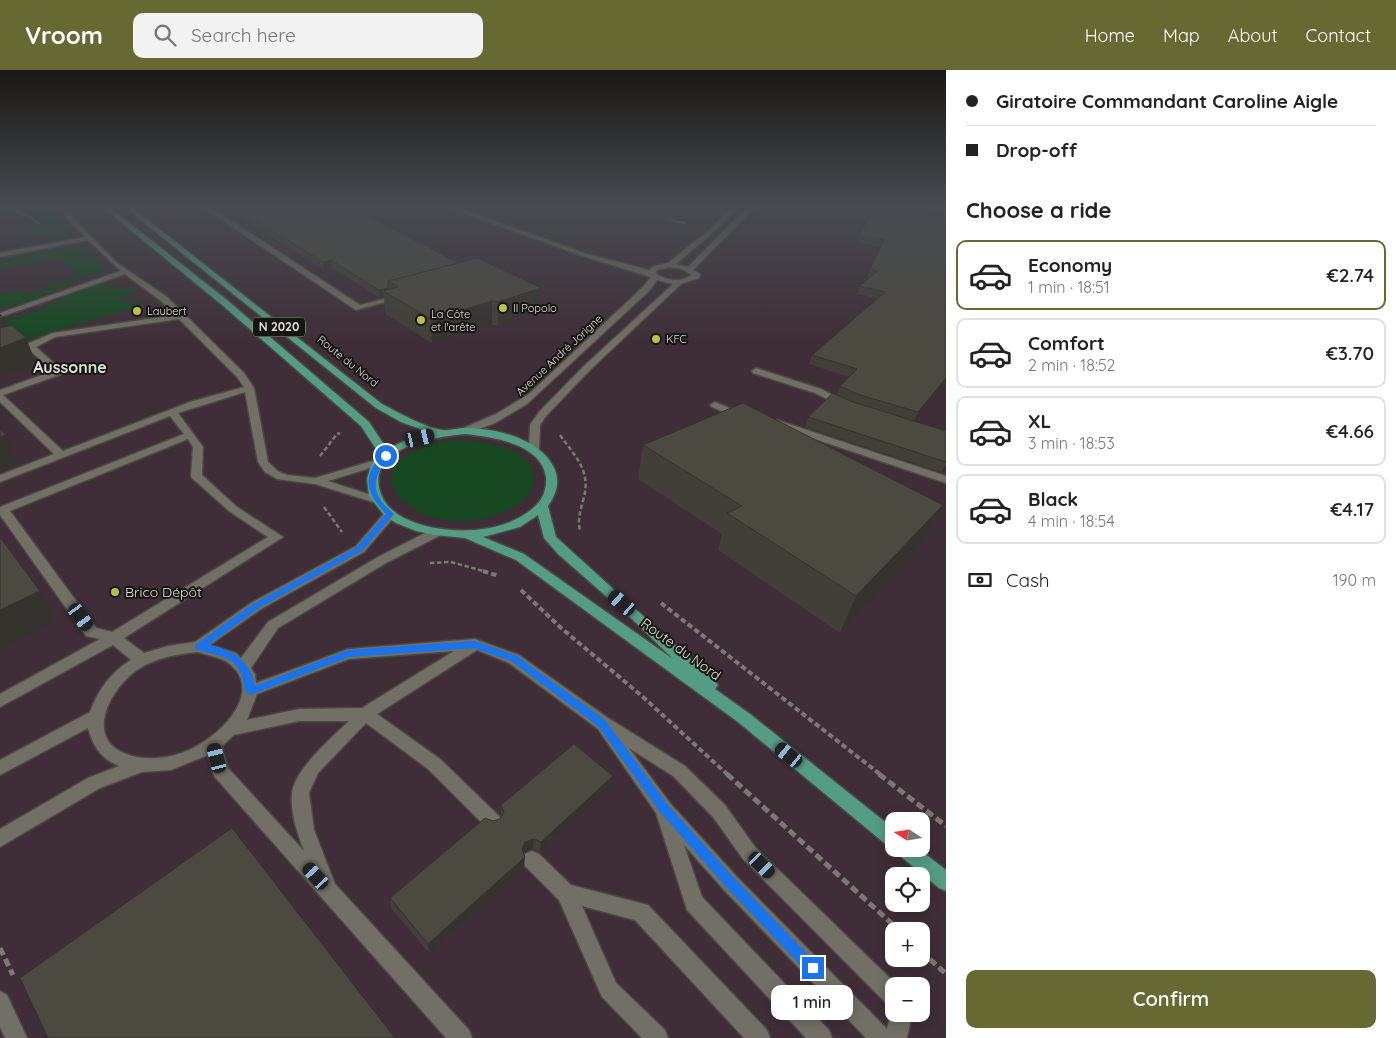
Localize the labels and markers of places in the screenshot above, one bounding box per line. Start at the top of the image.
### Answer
place label: Il Popolo [513,301,557,315]
marker: Il Popolo [497,302,509,314]
place label: Laubert [147,304,187,318]
marker: Laubert [131,305,143,317]
place label: La Côte et l'arête [431,307,475,334]
marker: La Côte et l'arête [415,314,427,326]
place label: KFC [666,332,687,346]
marker: KFC [650,333,662,345]
place label: Brico Dépôt [125,583,202,601]
marker: Brico Dépôt [109,586,121,598]

